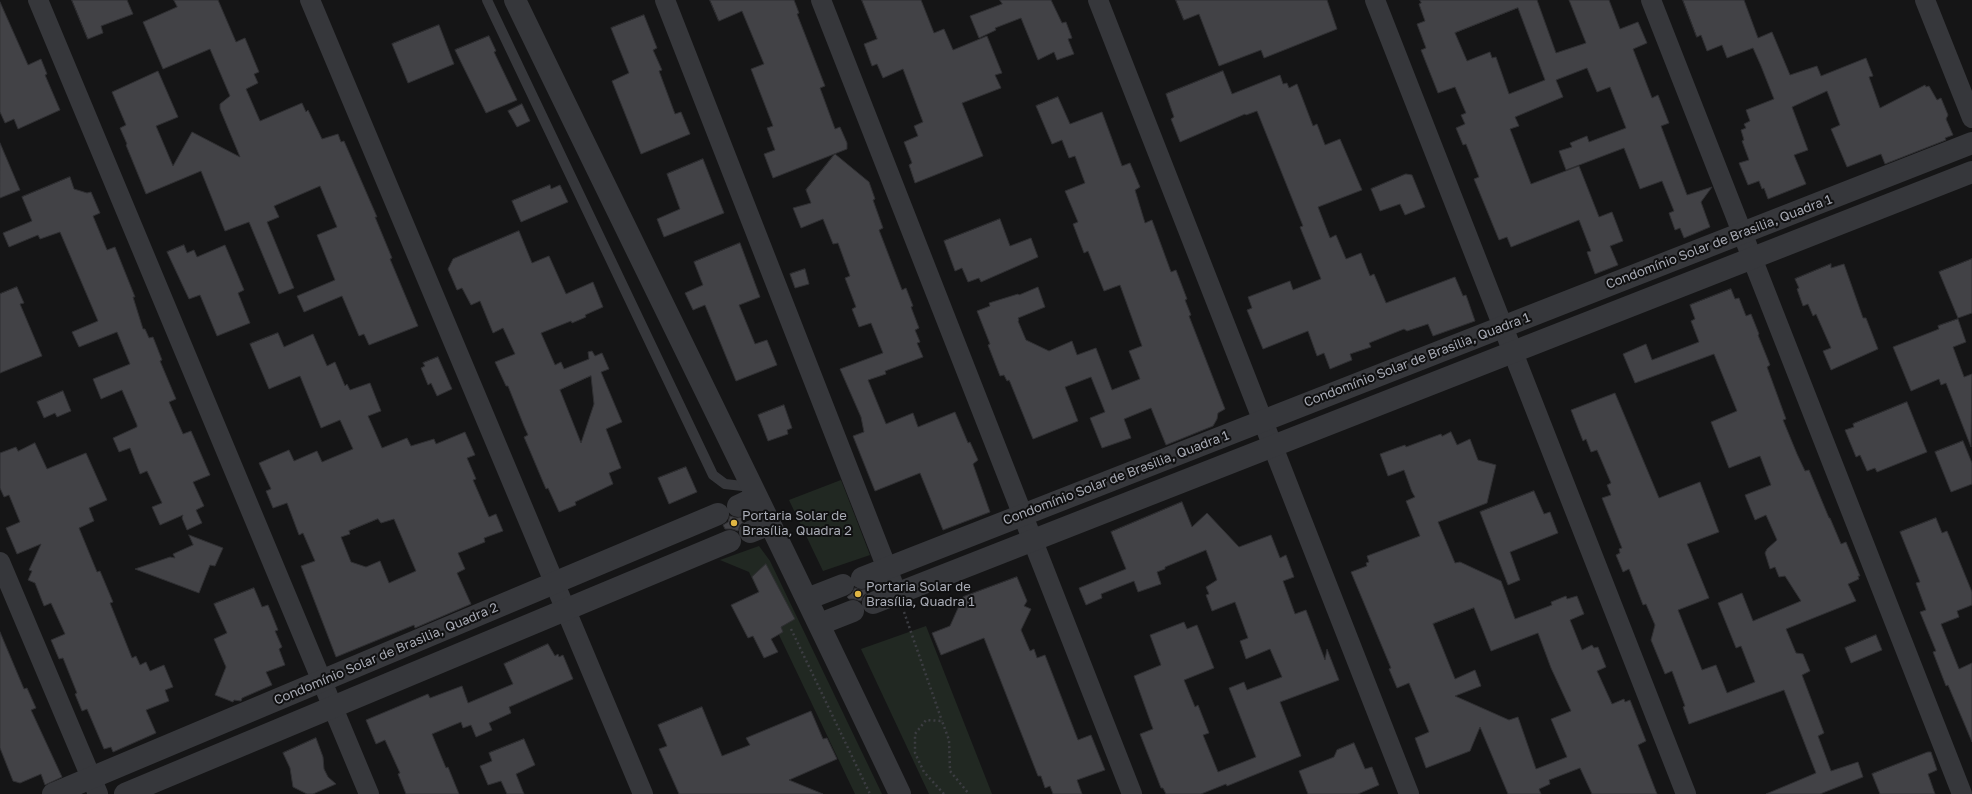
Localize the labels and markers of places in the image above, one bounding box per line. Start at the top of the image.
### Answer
place label: Portaria Solar de Brasília, Quadra 2 [742,508,852,539]
marker: Portaria Solar de Brasília, Quadra 2 [729,518,739,528]
place label: Portaria Solar de Brasília, Quadra 1 [866,579,974,610]
marker: Portaria Solar de Brasília, Quadra 1 [853,589,863,599]

